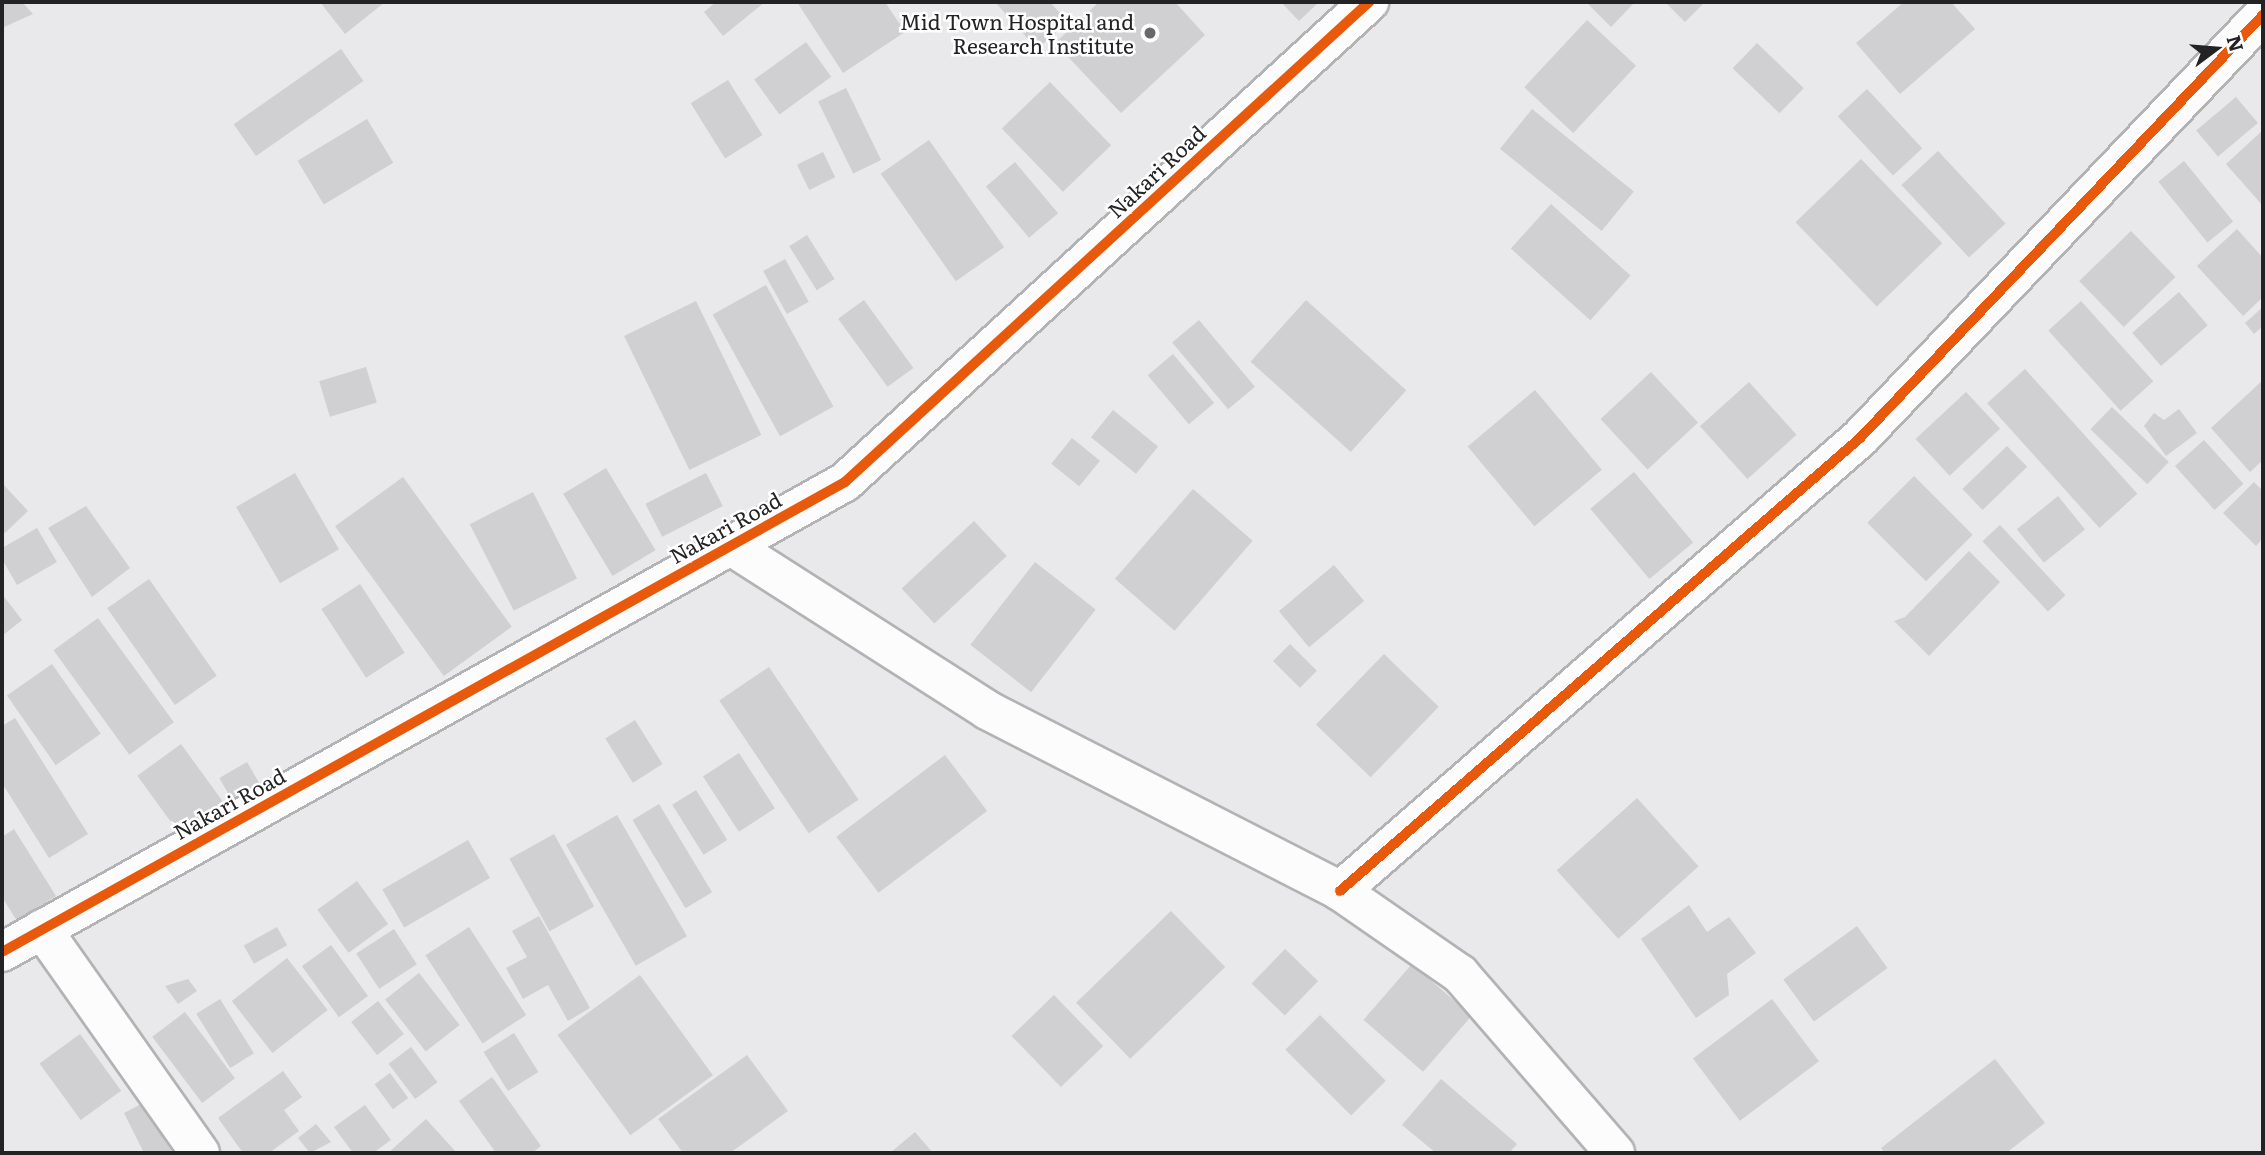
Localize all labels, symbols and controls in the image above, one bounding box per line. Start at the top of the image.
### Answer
place label: Mid Town Hospital and Research Institute [900,8,1134,58]
north arrow [2181,14,2251,84]
marker: Mid Town Hospital and Research Institute [1140,23,1160,43]
text: N [2221,32,2252,55]
street label: Nakari Road [1102,120,1210,222]
street label: Nakari Road [665,486,785,568]
street label: Nakari Road [169,762,289,844]

